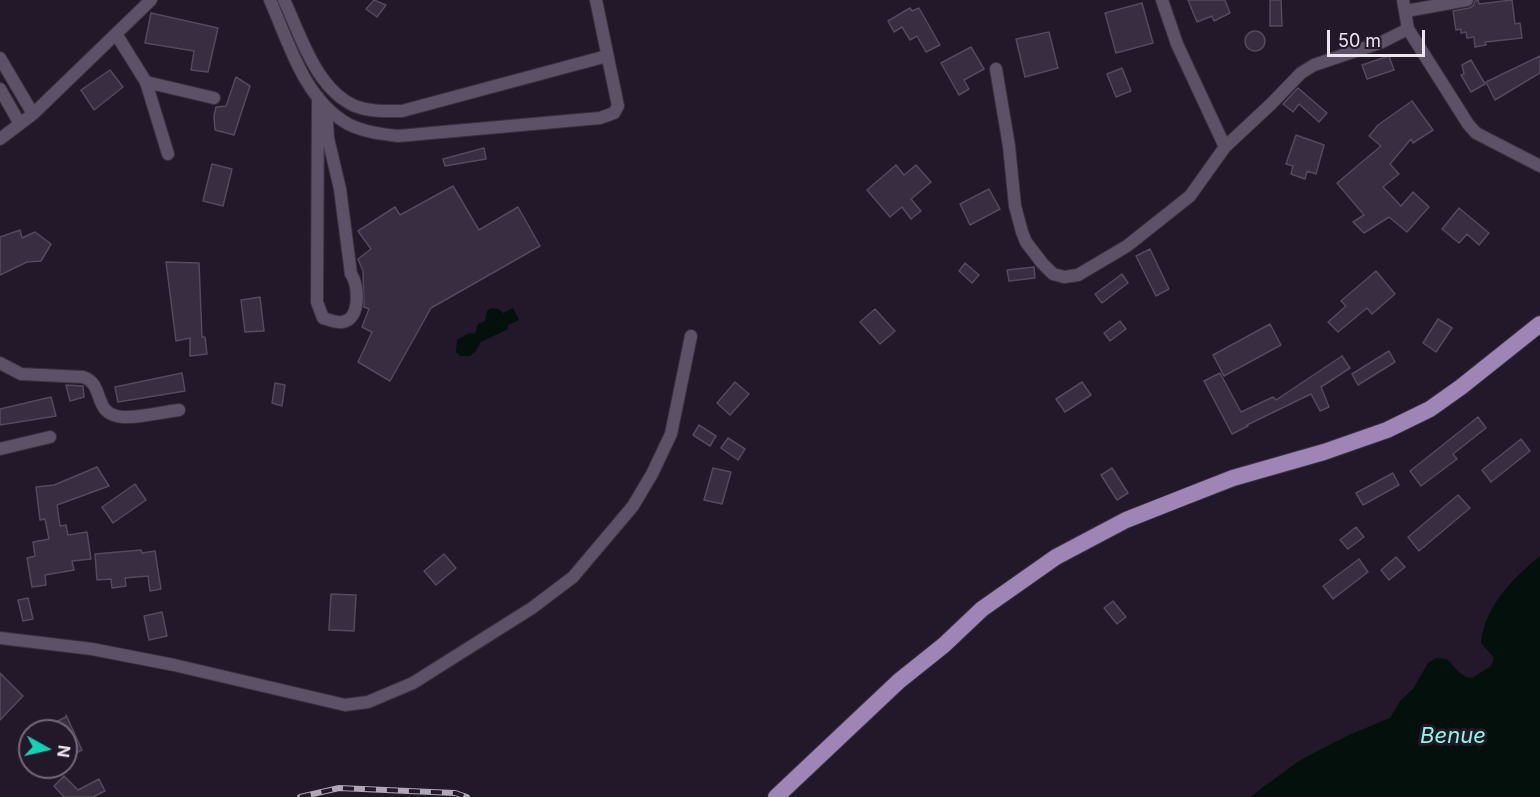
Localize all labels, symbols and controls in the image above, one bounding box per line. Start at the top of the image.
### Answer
scale bar [1330,18,1428,56]
text: 50 m [1338,30,1381,51]
north arrow [18,719,78,779]
water label: Benue [1420,723,1486,749]
text: N [53,744,75,759]

